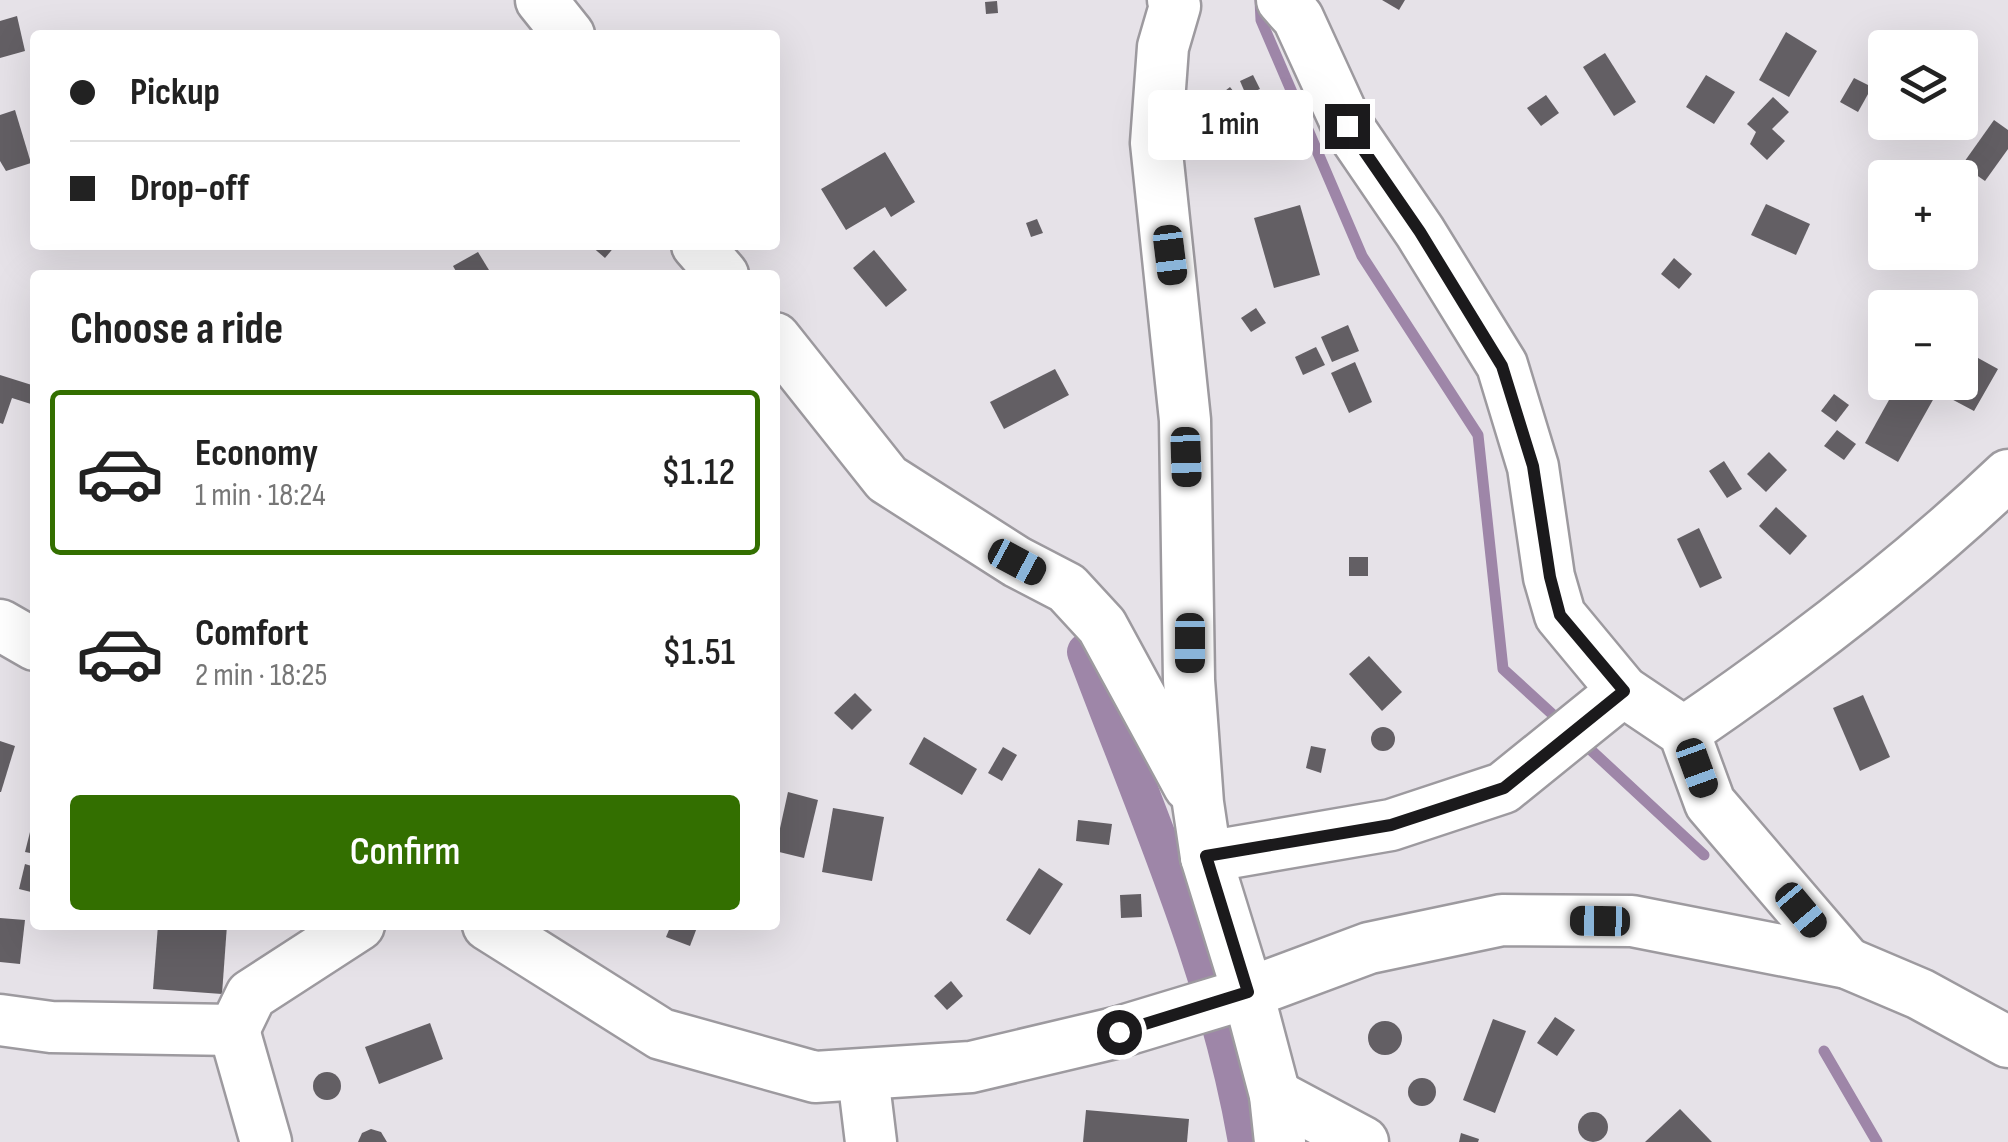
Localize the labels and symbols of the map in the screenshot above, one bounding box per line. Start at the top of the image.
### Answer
callout: 1 min [1147,91,1312,161]
route end [1325,104,1370,149]
car [1151,223,1189,287]
car [1170,426,1202,488]
car [983,535,1051,589]
car [1175,613,1205,673]
car [1673,735,1721,801]
car [1770,877,1832,943]
car [1570,905,1630,937]
route start [1097,1010,1142,1055]

